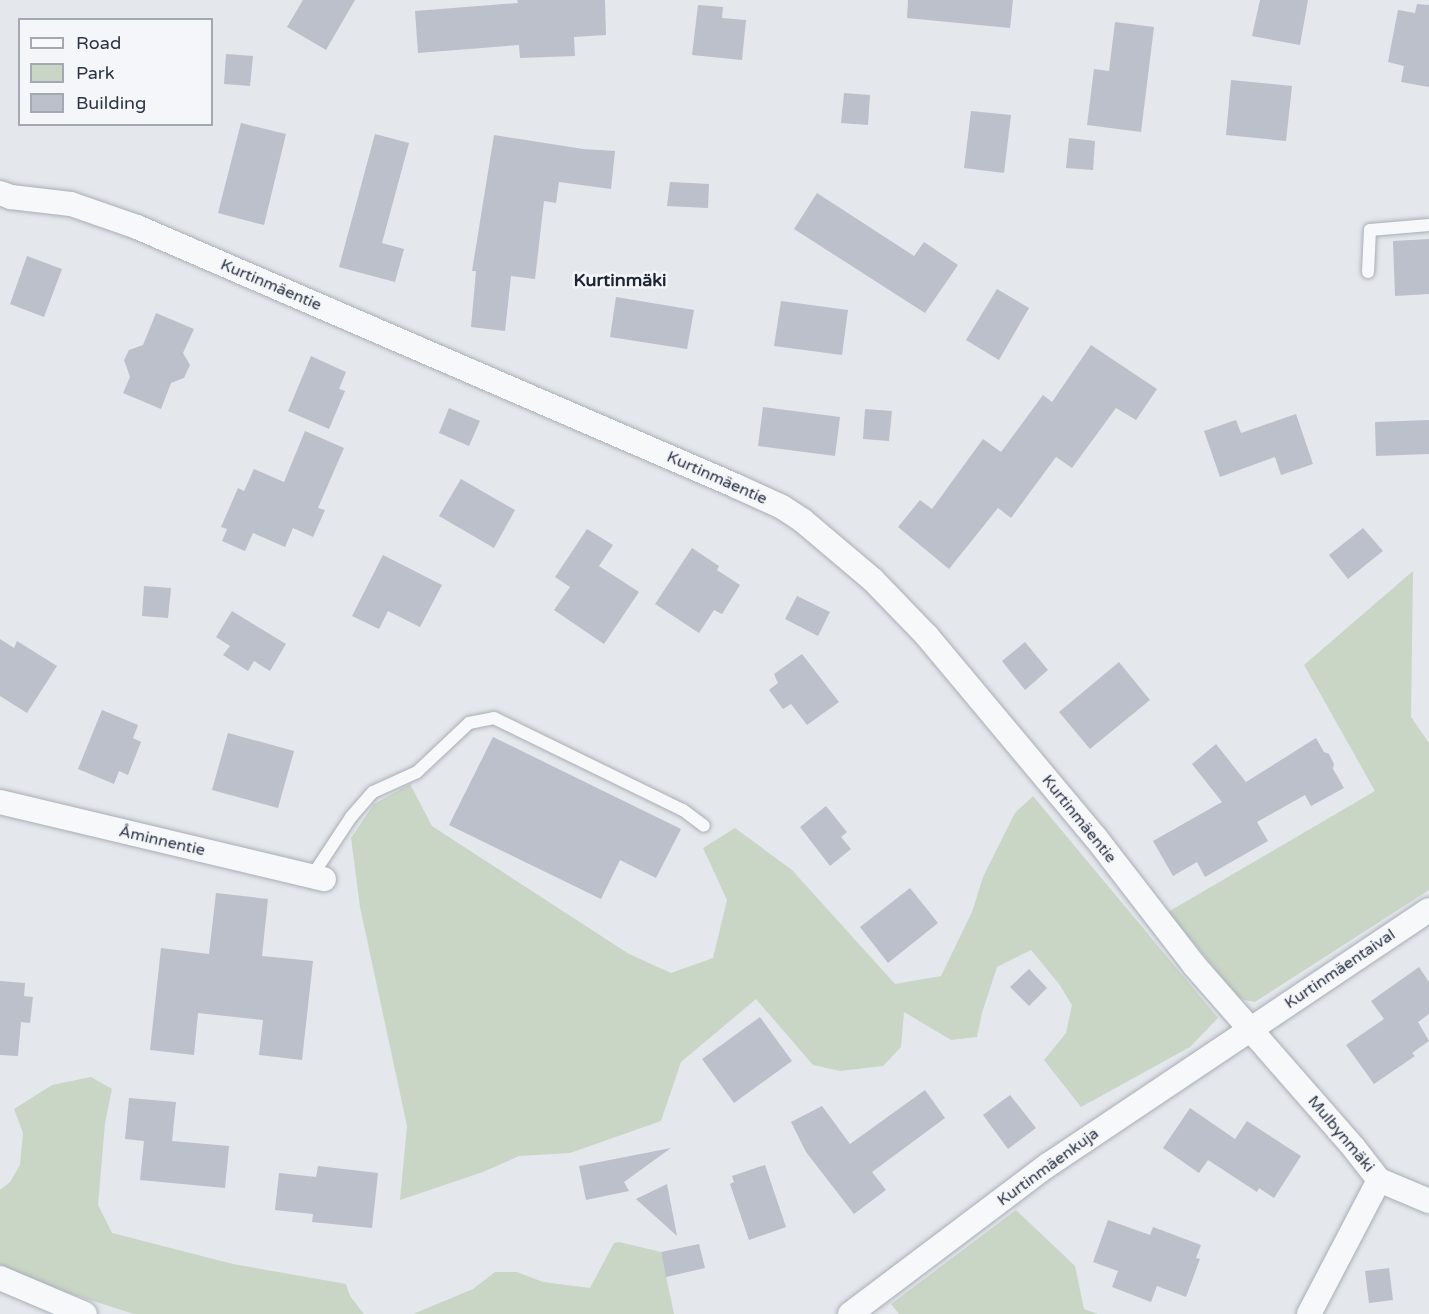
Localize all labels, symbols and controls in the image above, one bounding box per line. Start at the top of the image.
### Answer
legend [18,18,213,126]
text: Road [76,32,121,54]
text: Park [76,62,114,84]
text: Building [76,92,146,114]
street label: Kurtinmäentie [218,255,324,315]
district label: Kurtinmäki [573,269,667,291]
street label: Kurtinmäentie [664,447,770,509]
street label: Kurtinmäentie [1038,771,1120,867]
street label: Åminnentie [117,822,207,860]
street label: Kurtinmäentaival [1281,925,1399,1013]
street label: Mulbynmäki [1304,1092,1378,1176]
street label: Kurtinmäenkuja [994,1124,1102,1210]

